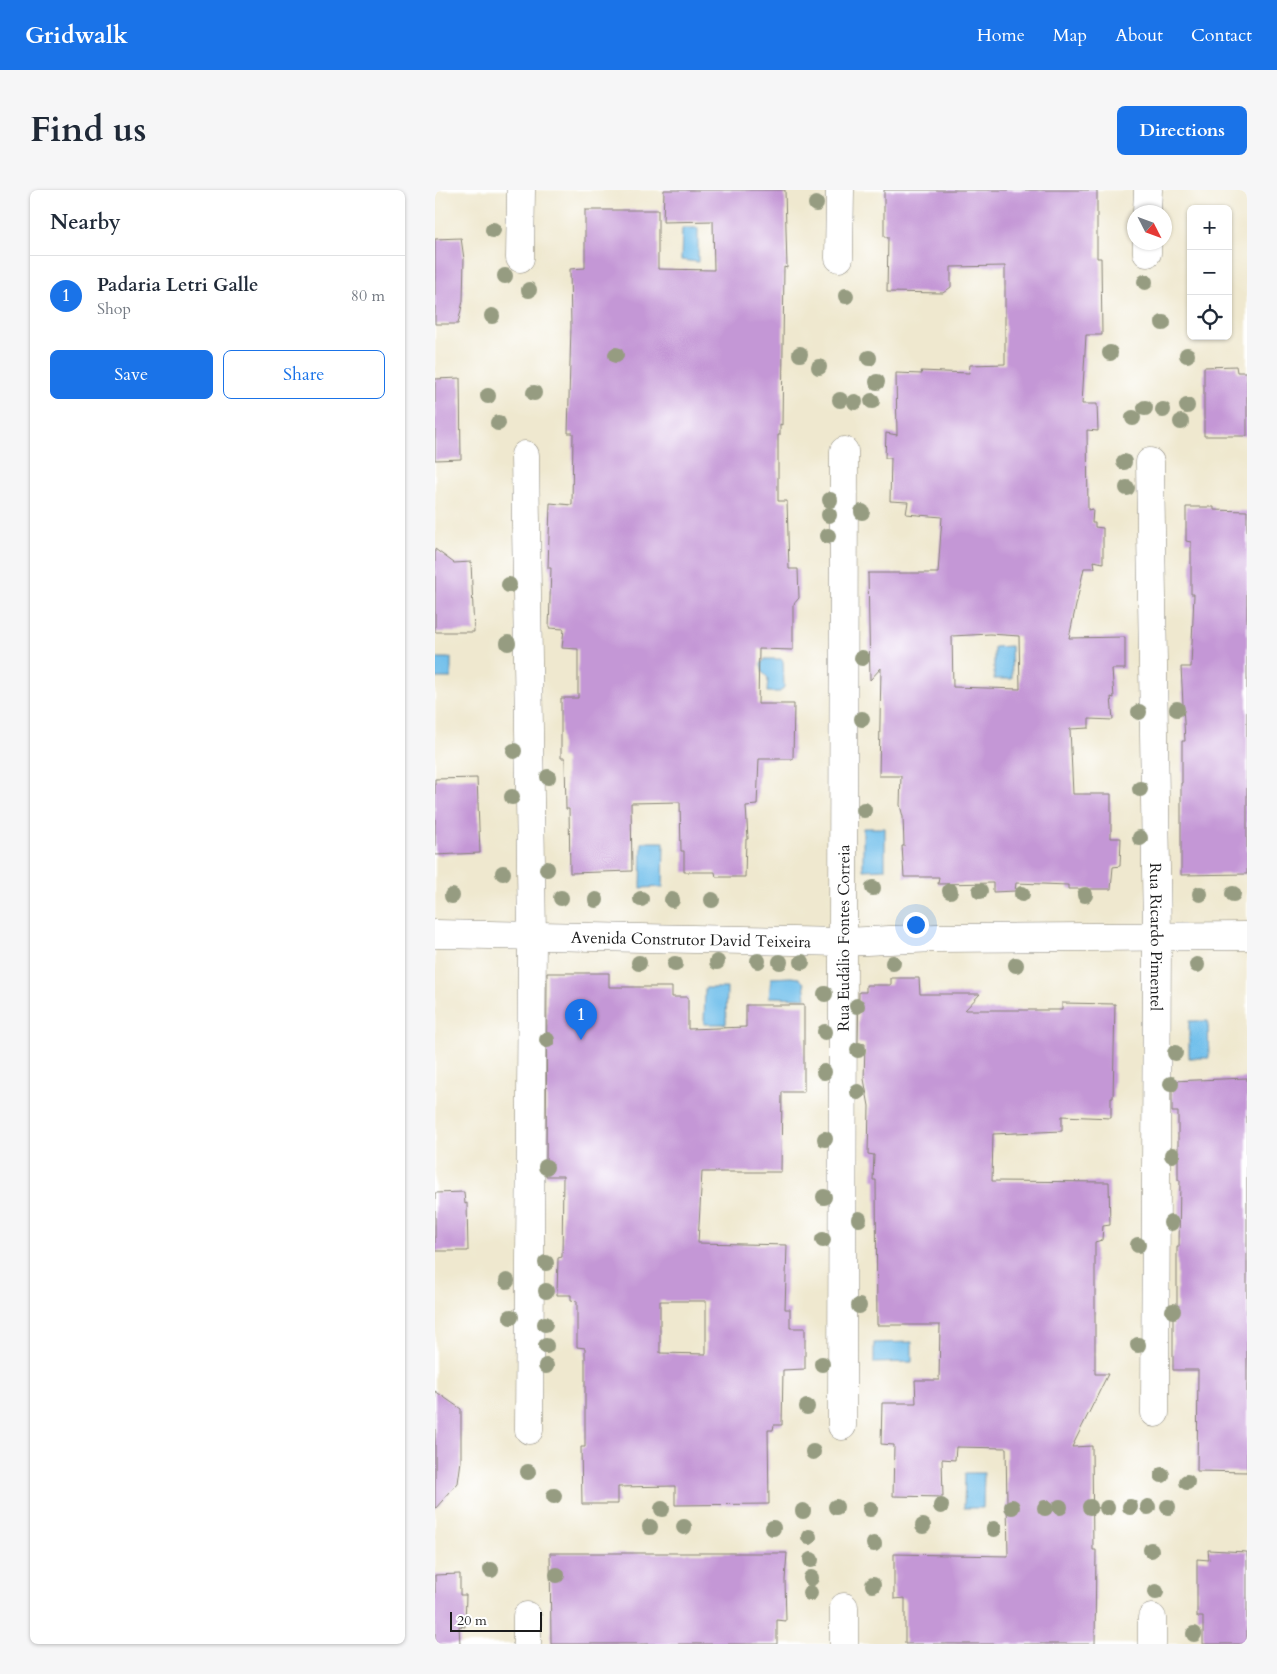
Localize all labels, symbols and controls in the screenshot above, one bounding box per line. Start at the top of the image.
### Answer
text: Gridwalk [25,19,128,52]
text: Home [977,23,1025,48]
text: Map [1053,23,1087,48]
text: About [1115,23,1163,48]
text: Contact [1191,23,1252,48]
text: Find us [30,106,146,154]
button: Directions [1117,106,1247,155]
north arrow [1127,205,1172,250]
map controls [1187,205,1232,340]
button: + [1187,205,1232,250]
text: Nearby [50,208,121,237]
button: − [1187,250,1232,295]
text: Padaria Letri Galle [97,272,258,298]
text: 1 [62,285,70,307]
text: 80 m [351,285,385,307]
button: locate [1187,295,1232,340]
text: Shop [97,298,131,320]
button: Save [50,350,213,399]
button: Share [223,350,385,399]
street label: Rua Eudálio Fontes Correia [833,844,855,1031]
street label: Rua Ricardo Pimentel [1144,863,1167,1011]
your location [903,912,929,938]
street label: Avenida Construtor David Teixeira [571,927,811,953]
pin: 1 [565,999,597,1040]
scale bar [450,1609,543,1632]
text: 20 m [457,1611,487,1630]

